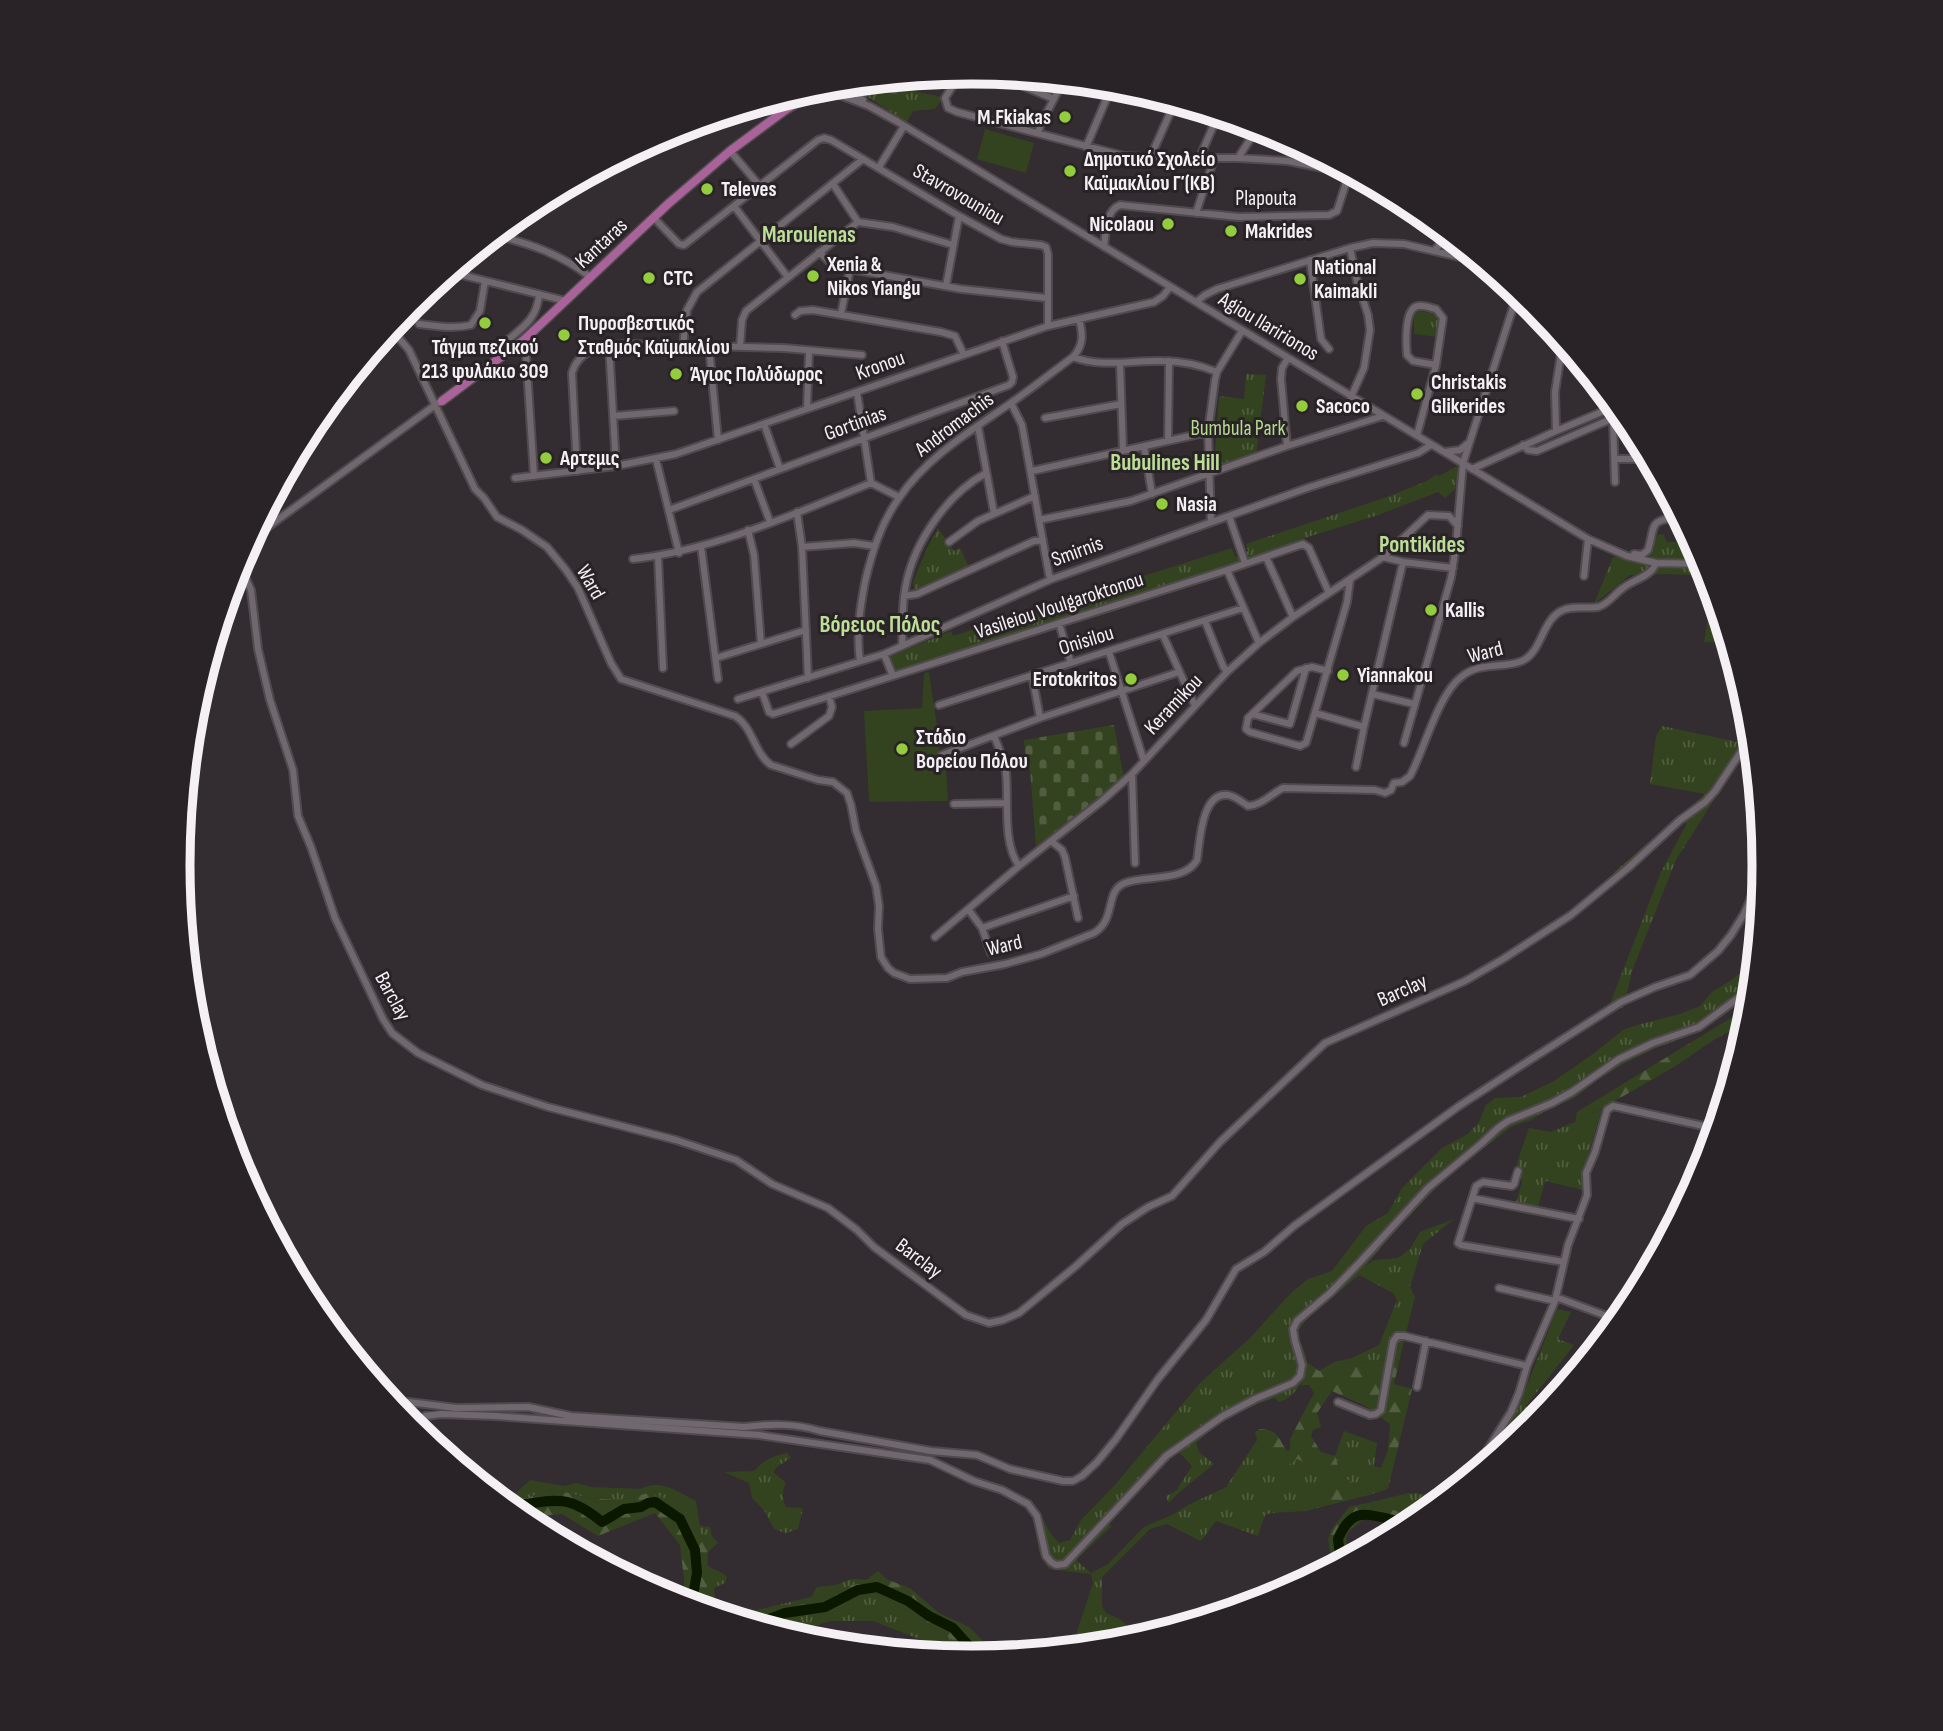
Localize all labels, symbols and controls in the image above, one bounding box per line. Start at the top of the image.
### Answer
place label: M.Fkiakas [977,105,1051,130]
marker: M.Fkiakas [1057,109,1073,125]
place label: Δημοτικό Σχολείο Καϊμακλίου Γ΄(ΚΒ) [1084,147,1215,196]
street label: Stavrovouniou [909,158,1009,231]
marker: Δημοτικό Σχολείο Καϊμακλίου Γ΄(ΚΒ) [1062,163,1078,179]
place label: Televes [721,177,777,202]
marker: Televes [699,181,715,197]
street label: Plapouta [1235,186,1297,211]
place label: Nicolaou [1089,212,1154,237]
street label: Kantaras [570,213,633,274]
marker: Nicolaou [1160,216,1176,232]
place label: Makrides [1245,219,1313,244]
district label: Maroulenas [762,221,856,249]
marker: Makrides [1223,223,1239,239]
place label: Xenia & Nikos Yiangu [826,252,921,301]
place label: National Kaimakli [1314,255,1377,304]
place label: CTC [663,266,694,291]
marker: Xenia & Nikos Yiangu [805,268,821,284]
marker: CTC [641,270,657,286]
marker: National Kaimakli [1292,271,1308,287]
street label: Agiou Ilaririonos [1213,286,1323,366]
place label: Πυροσβεστικός Σταθμός Καϊμακλίου [578,311,730,360]
marker: Τάγμα πεζικού 213 φυλάκιο 309 [477,315,493,331]
marker: Πυροσβεστικός Σταθμός Καϊμακλίου [556,327,572,343]
place label: Τάγμα πεζικού 213 φυλάκιο 309 [422,335,548,384]
street label: Kronou [852,345,908,386]
place label: Άγιος Πολύδωρος [690,362,823,387]
marker: Άγιος Πολύδωρος [668,366,684,382]
place label: Christakis Glikerides [1431,370,1507,419]
marker: Christakis Glikerides [1409,386,1425,402]
street label: Andromachis [909,387,999,463]
place label: Sacoco [1316,394,1370,419]
marker: Sacoco [1294,398,1310,414]
street label: Gortinias [821,401,890,446]
park label: Bumbula Park [1190,416,1286,441]
place label: Αρτεμις [559,446,620,471]
district label: Bubulines Hill [1110,449,1220,477]
marker: Αρτεμις [538,450,554,466]
place label: Nasia [1176,492,1217,517]
marker: Nasia [1154,496,1170,512]
street label: Smirnis [1048,531,1106,572]
district label: Pontikides [1379,531,1465,559]
street label: Ward [571,561,610,604]
street label: Vasileiou Voulgaroktonou [972,566,1147,645]
place label: Kallis [1445,598,1485,623]
marker: Kallis [1423,602,1439,618]
district label: Βόρειος Πόλος [820,611,940,639]
street label: Onisilou [1056,620,1117,661]
street label: Ward [1465,636,1505,669]
place label: Yiannakou [1357,663,1433,688]
place label: Erotokritos [1033,667,1117,692]
marker: Yiannakou [1335,667,1351,683]
street label: Keramikou [1139,669,1208,740]
marker: Erotokritos [1123,671,1139,687]
place label: Στάδιο Βορείου Πόλου [916,725,1028,774]
marker: Στάδιο Βορείου Πόλου [894,741,910,757]
street label: Ward [984,929,1024,962]
street label: Barclay [369,968,416,1025]
street label: Barclay [1374,969,1431,1012]
street label: Barclay [891,1233,947,1284]

